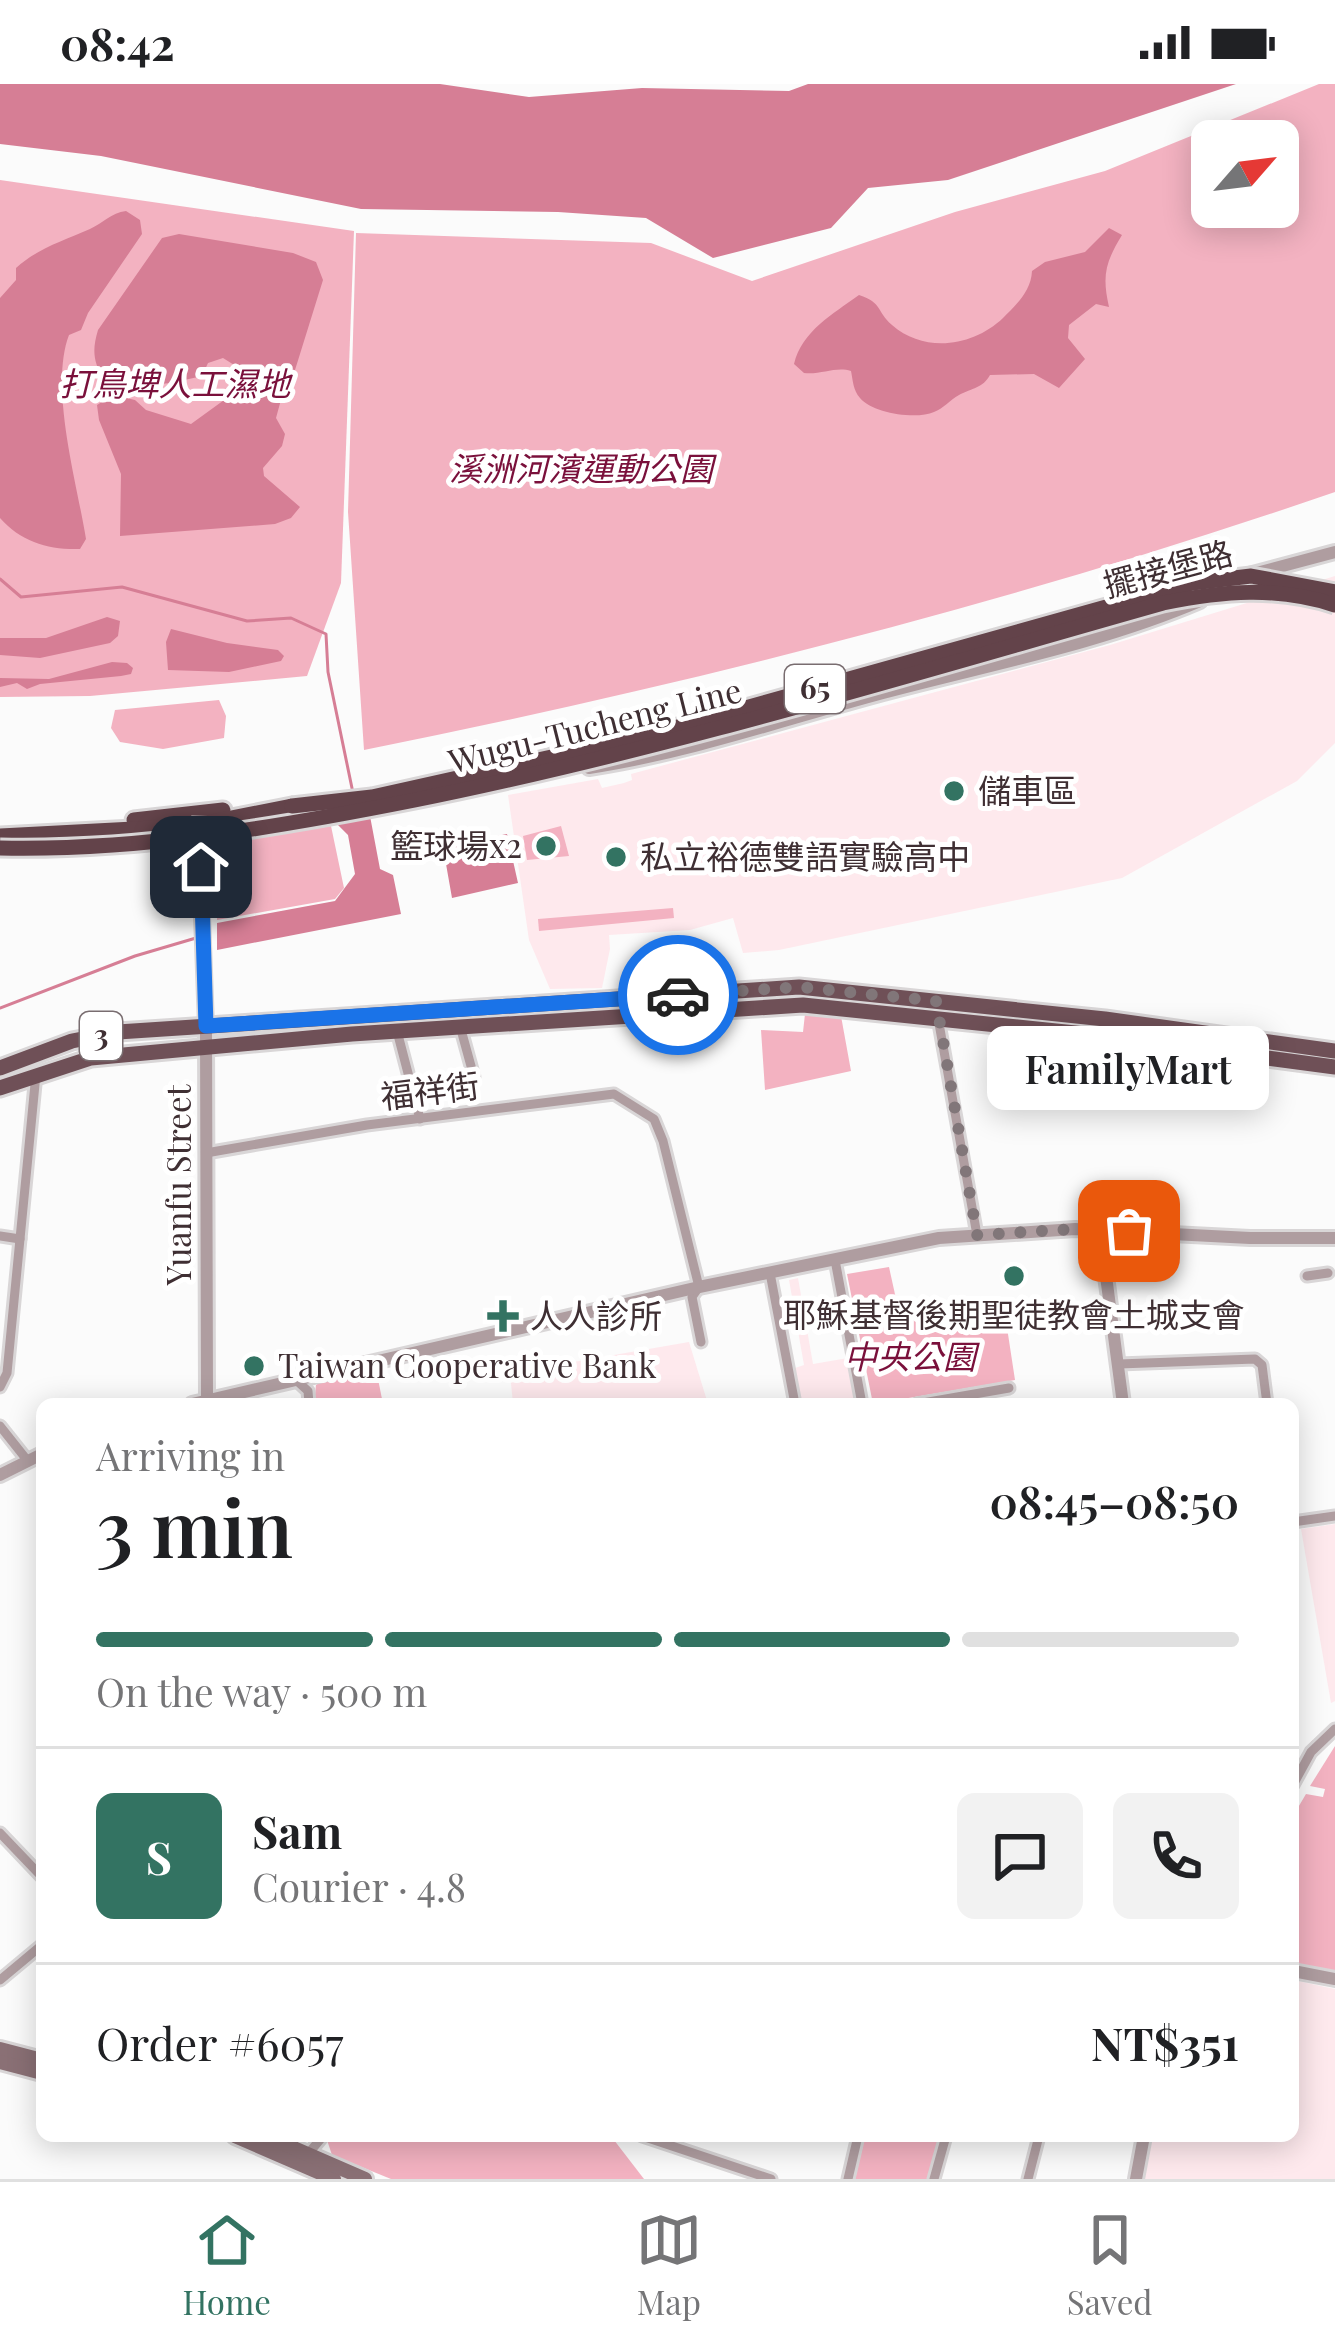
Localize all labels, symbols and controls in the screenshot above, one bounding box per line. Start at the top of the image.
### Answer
text: 08:42 [60,12,175,72]
north arrow [1191,120,1299,228]
map controls [1191,120,1299,228]
park label: 打鳥埤人工濕地 [60,360,294,404]
park label: 溪洲河濱運動公園 [449,445,717,489]
street label: 擺接堡路 [1098,529,1237,605]
road number: 65 [785,665,845,713]
street label: Wugu-Tucheng Line [442,666,746,782]
place label: 儲車區 [978,767,1077,811]
marker: 儲車區 [941,778,967,804]
pin [150,816,252,918]
place label: 籃球場x2 [390,822,522,866]
marker: 籃球場x2 [533,833,559,859]
place label: 私立裕德雙語實驗高中 [640,833,970,877]
icon: home [168,834,234,900]
marker: 私立裕德雙語實驗高中 [603,844,629,870]
courier [618,935,738,1055]
icon: car [645,962,711,1028]
road number: 3 [80,1012,122,1060]
callout: FamilyMart [988,1027,1270,1111]
text: FamilyMart [1024,1042,1232,1094]
street label: 福祥街 [378,1061,482,1117]
street label: Yuanfu Street [155,1083,199,1286]
pin [1078,1180,1180,1282]
icon: bag [1096,1198,1162,1264]
marker: 耶穌基督後期聖徒教會土城支會 [1001,1263,1027,1289]
place label: 耶穌基督後期聖徒教會土城支會 [783,1291,1245,1335]
place label: 人人診所 [530,1292,662,1336]
marker: 人人診所 [487,1300,519,1332]
park label: 中央公園 [844,1333,980,1377]
place label: Taiwan Cooperative Bank [278,1342,657,1386]
marker: Taiwan Cooperative Bank [241,1353,267,1379]
text: Arriving in [96,1429,285,1481]
text: 08:45–08:50 [989,1470,1239,1530]
text: 3 min [96,1474,293,1578]
text: On the way · 500 m [96,1665,427,1717]
button: chat [957,1793,1083,1919]
button: phone [1113,1793,1239,1919]
text: Sam [252,1800,342,1860]
text: S [146,1826,172,1886]
text: Courier · 4.8 [252,1860,466,1912]
text: Order #6057 [96,2012,344,2072]
text: NT$351 [1091,2012,1239,2072]
tab: Home [182,2207,271,2323]
tab: Map [636,2207,702,2323]
tab: Saved [1067,2207,1153,2323]

